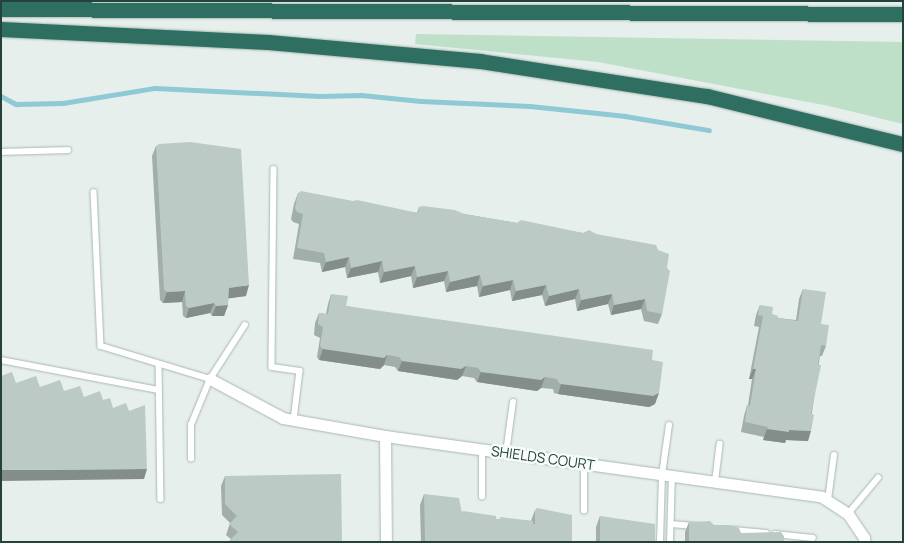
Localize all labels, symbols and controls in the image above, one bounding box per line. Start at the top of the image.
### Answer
street label: SHIELDS COURT [490,442,596,474]

